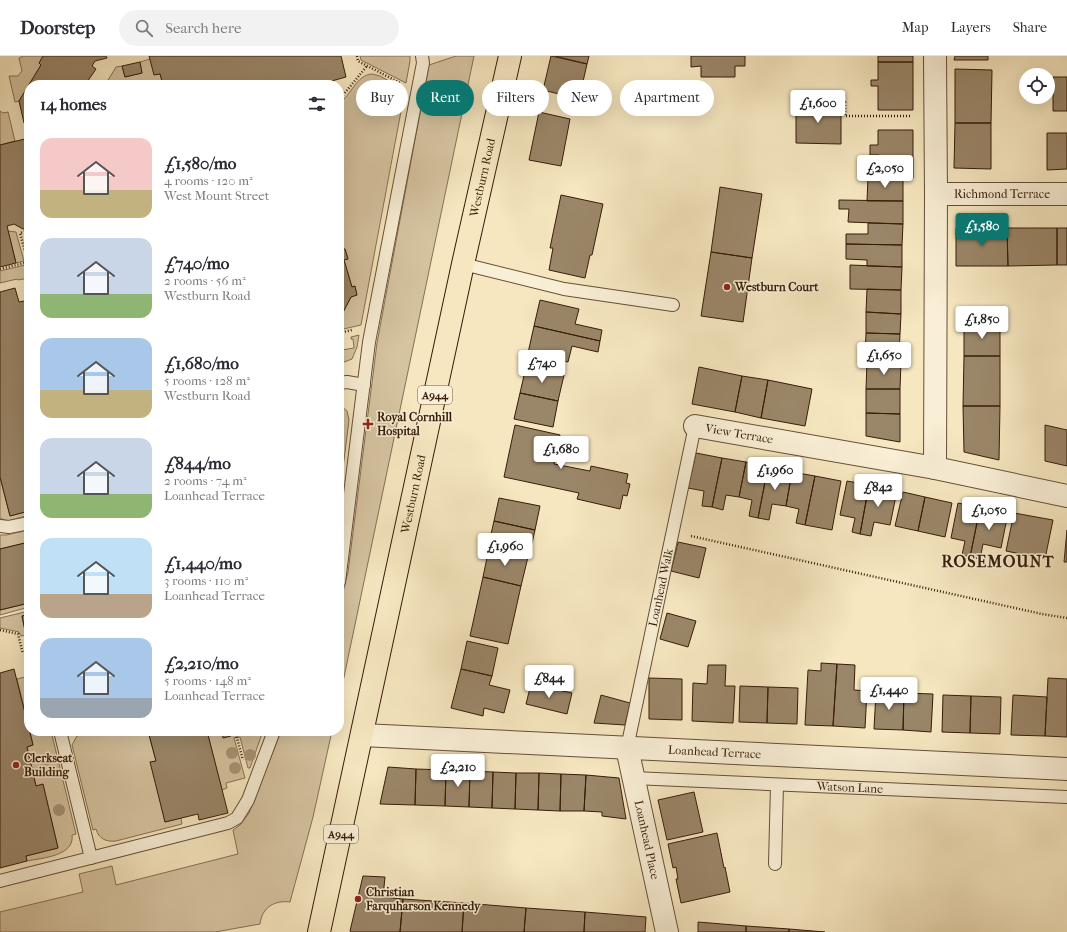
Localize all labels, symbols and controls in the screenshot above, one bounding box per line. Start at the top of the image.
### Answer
search box [119,10,399,46]
text: Doorstep [20,17,95,39]
icon: search [133,17,155,39]
text: Search here [165,19,241,37]
text: Map [902,19,929,36]
text: Layers [951,19,991,36]
text: Share [1013,19,1047,36]
map controls [1019,68,1055,104]
button: locate [1019,68,1055,104]
chip: Buy [356,80,408,116]
chip: Rent [416,80,474,116]
chip: Filters [482,80,549,116]
chip: New [557,80,612,116]
chip: Apartment [620,80,714,116]
pin: £1,600 [785,90,851,124]
icon: filters [306,93,328,115]
text: 14 homes [40,94,107,114]
text: £1,600 [799,95,837,110]
street label: Westburn Road [467,136,498,219]
text: £1,580/mo [164,153,236,173]
icon: home [72,154,120,202]
pin: £2,050 [852,155,918,189]
text: £2,050 [866,160,904,175]
text: 4 rooms · 120 m² [164,173,253,188]
street label: Richmond Terrace [954,187,1050,201]
text: West Mount Street [164,188,269,203]
pin: £1,580 [949,213,1015,247]
text: £1,580 [965,218,999,233]
text: £740/mo [164,253,229,273]
icon: home [72,254,120,302]
text: 2 rooms · 56 m² [164,273,246,288]
place label: Westburn Court [734,280,819,294]
marker: Westburn Court [722,282,732,292]
text: Westburn Road [164,288,251,303]
pin: £1,850 [949,306,1015,340]
text: £1,850 [964,311,1000,326]
pin: £1,650 [851,342,917,376]
text: £1,650 [866,347,902,362]
pin: £740 [518,350,566,384]
text: £1,680/mo [164,353,239,373]
icon: home [72,354,120,402]
text: £740 [527,355,557,370]
text: 5 rooms · 128 m² [164,373,250,388]
road number: A944 [418,386,452,404]
text: Westburn Road [164,388,251,403]
place label: Royal Cornhill Hospital [377,410,453,439]
marker: Royal Cornhill Hospital [362,418,374,430]
street label: View Terrace [703,421,774,447]
pin: £1,680 [528,436,594,470]
text: £1,680 [543,441,579,456]
text: £844/mo [164,453,231,473]
street label: Westburn Road [398,453,429,536]
icon: home [72,454,120,502]
pin: £1,960 [742,457,808,491]
text: £1,960 [757,462,793,477]
text: 2 rooms · 74 m² [164,473,247,488]
pin: £842 [854,474,902,508]
text: £842 [863,479,893,494]
text: Loanhead Terrace [164,488,265,503]
pin: £1,050 [956,497,1022,531]
text: £1,050 [971,502,1007,517]
pin: £1,960 [472,533,538,567]
text: £1,960 [487,538,523,553]
street label: Loanhead Walk [646,547,676,628]
district label: ROSEMOUNT [941,552,1055,571]
text: £1,440/mo [164,553,242,573]
icon: home [72,554,120,602]
text: 3 rooms · 110 m² [164,573,248,588]
text: Loanhead Terrace [164,588,265,603]
text: £2,210/mo [164,653,239,673]
icon: home [72,654,120,702]
pin: £844 [525,665,573,699]
text: £844 [534,670,564,685]
text: 5 rooms · 148 m² [164,673,251,688]
pin: £1,440 [856,677,922,711]
text: £1,440 [870,682,908,697]
text: Loanhead Terrace [164,688,265,703]
street label: Loanhead Terrace [668,743,762,761]
place label: Clerkseat Building [24,751,73,780]
pin: £2,210 [425,754,491,788]
text: £2,210 [440,759,476,774]
marker: Clerkseat Building [11,760,21,770]
street label: Watson Lane [815,779,883,796]
street label: Loanhead Place [632,799,662,881]
road number: A944 [324,825,358,843]
place label: Christian Farquharson Kennedy [365,885,481,914]
marker: Christian Farquharson Kennedy [353,894,363,904]

